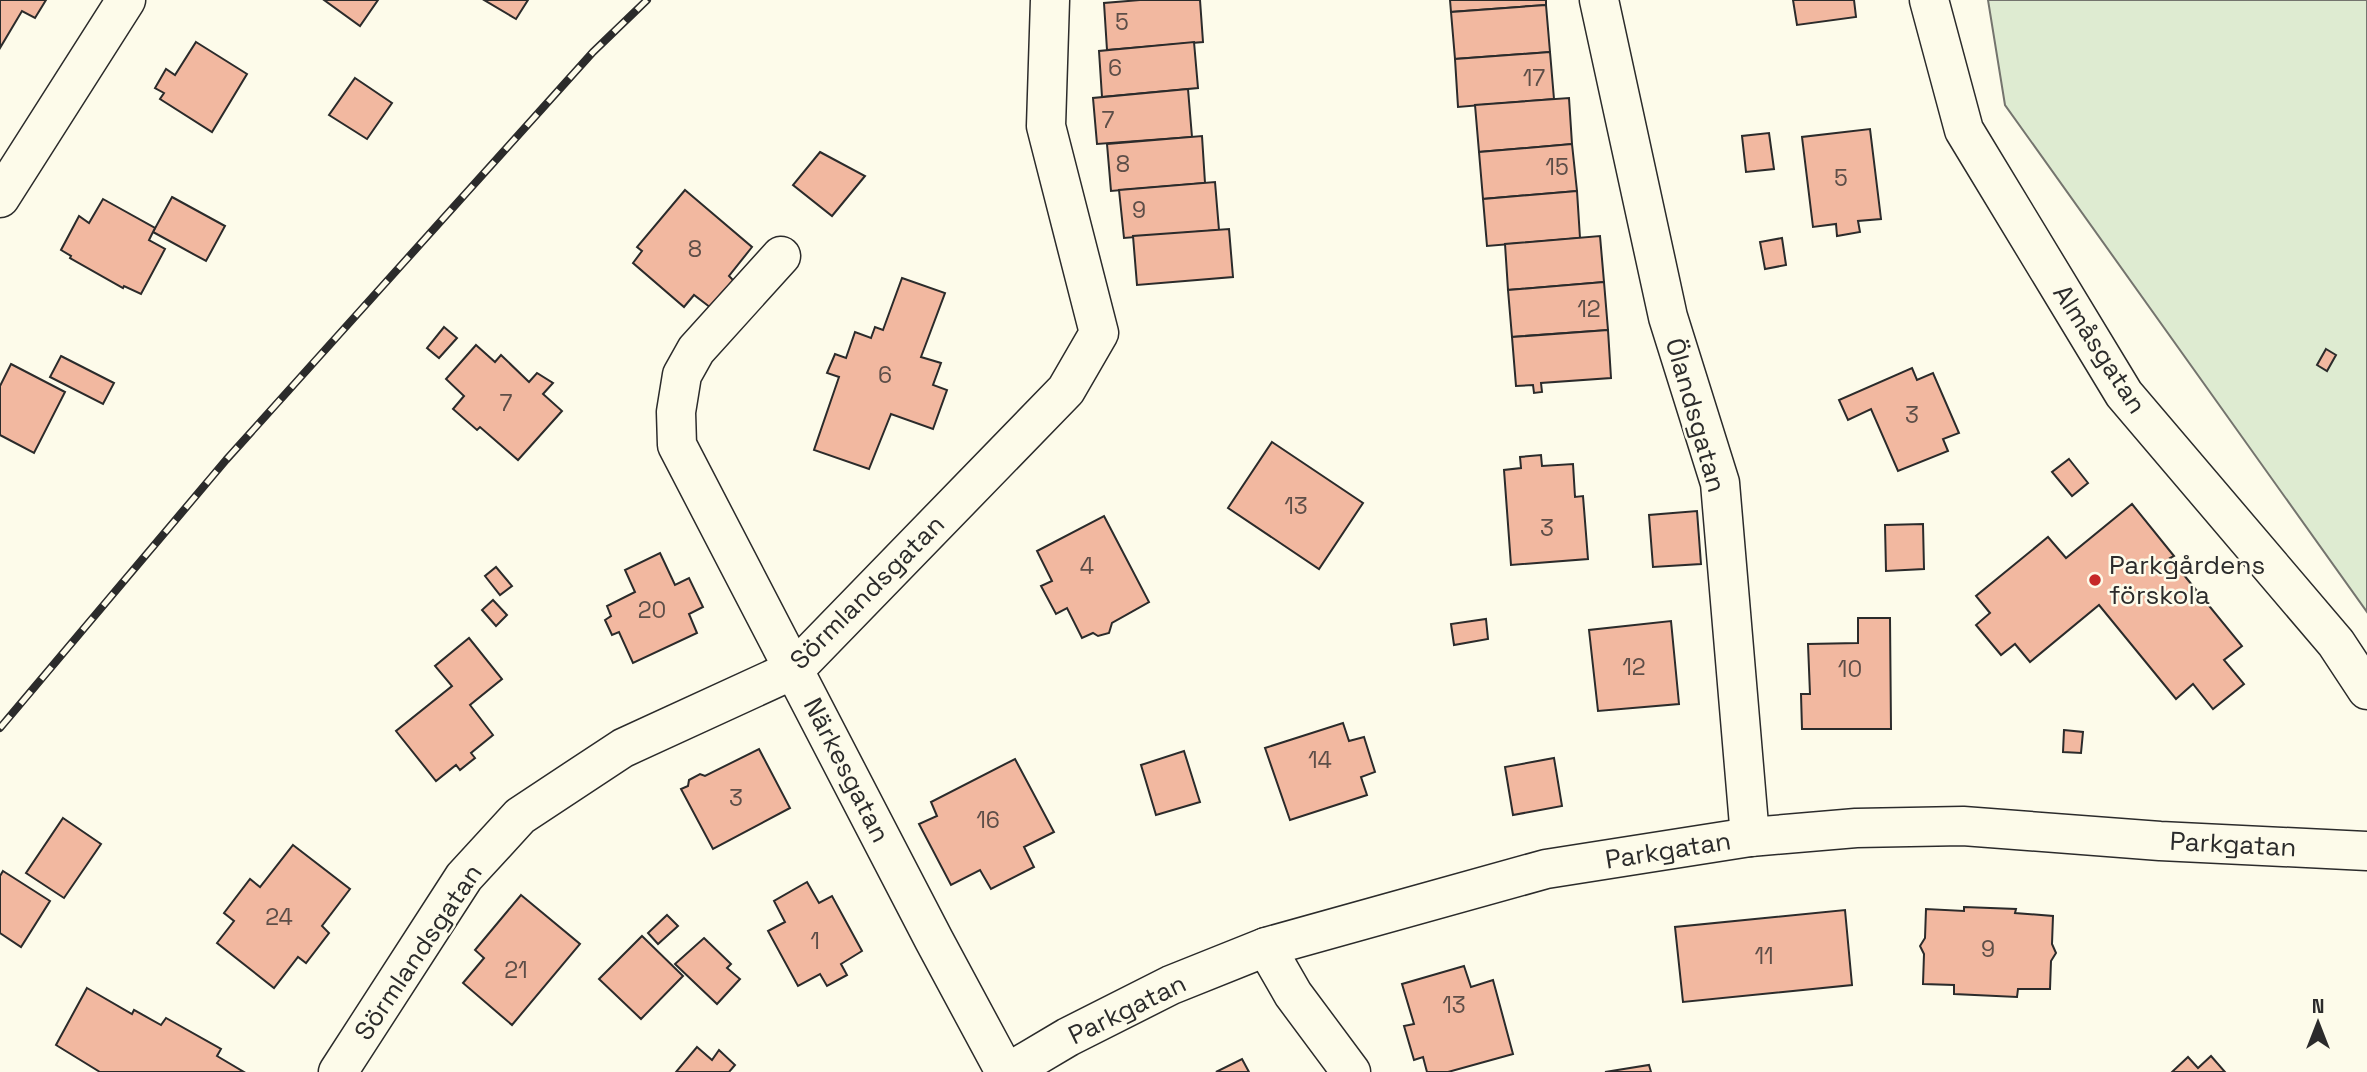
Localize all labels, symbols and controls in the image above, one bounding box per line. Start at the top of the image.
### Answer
house number: 5 [1115,7,1129,37]
house number: 6 [1108,53,1122,83]
house number: 17 [1523,63,1545,93]
house number: 7 [1102,105,1115,135]
house number: 8 [1116,149,1130,179]
house number: 15 [1545,152,1569,182]
house number: 5 [1834,163,1848,193]
house number: 9 [1132,195,1146,225]
house number: 8 [688,234,702,264]
street label: Almåsgatan [2046,278,2154,420]
house number: 12 [1577,294,1601,324]
street label: Ölandsgatan [1658,334,1734,496]
house number: 6 [878,360,892,390]
house number: 7 [500,388,513,418]
house number: 3 [1905,400,1919,430]
house number: 13 [1284,491,1308,521]
street label: Sörmlandsgatan [782,507,952,677]
house number: 3 [1540,513,1554,543]
place label: Parkgårdens förskola [2109,548,2265,612]
house number: 4 [1080,551,1094,581]
marker: Parkgårdens förskola [2087,572,2103,588]
house number: 20 [638,595,666,625]
house number: 12 [1622,652,1646,682]
house number: 10 [1838,654,1862,684]
street label: Närkesgatan [796,692,898,848]
house number: 14 [1308,745,1332,775]
house number: 3 [729,783,743,813]
house number: 16 [976,805,1000,835]
street label: Parkgatan [1603,823,1733,877]
street label: Parkgatan [2169,824,2297,864]
street label: Sörmlandsgatan [346,857,490,1047]
house number: 24 [265,902,293,932]
house number: 1 [810,926,820,956]
house number: 9 [1981,934,1995,964]
house number: 11 [1754,941,1774,971]
house number: 21 [504,955,528,985]
street label: Parkgatan [1062,966,1192,1052]
north arrow [2283,988,2353,1058]
house number: 13 [1442,990,1466,1020]
text: N [2312,994,2324,1019]

